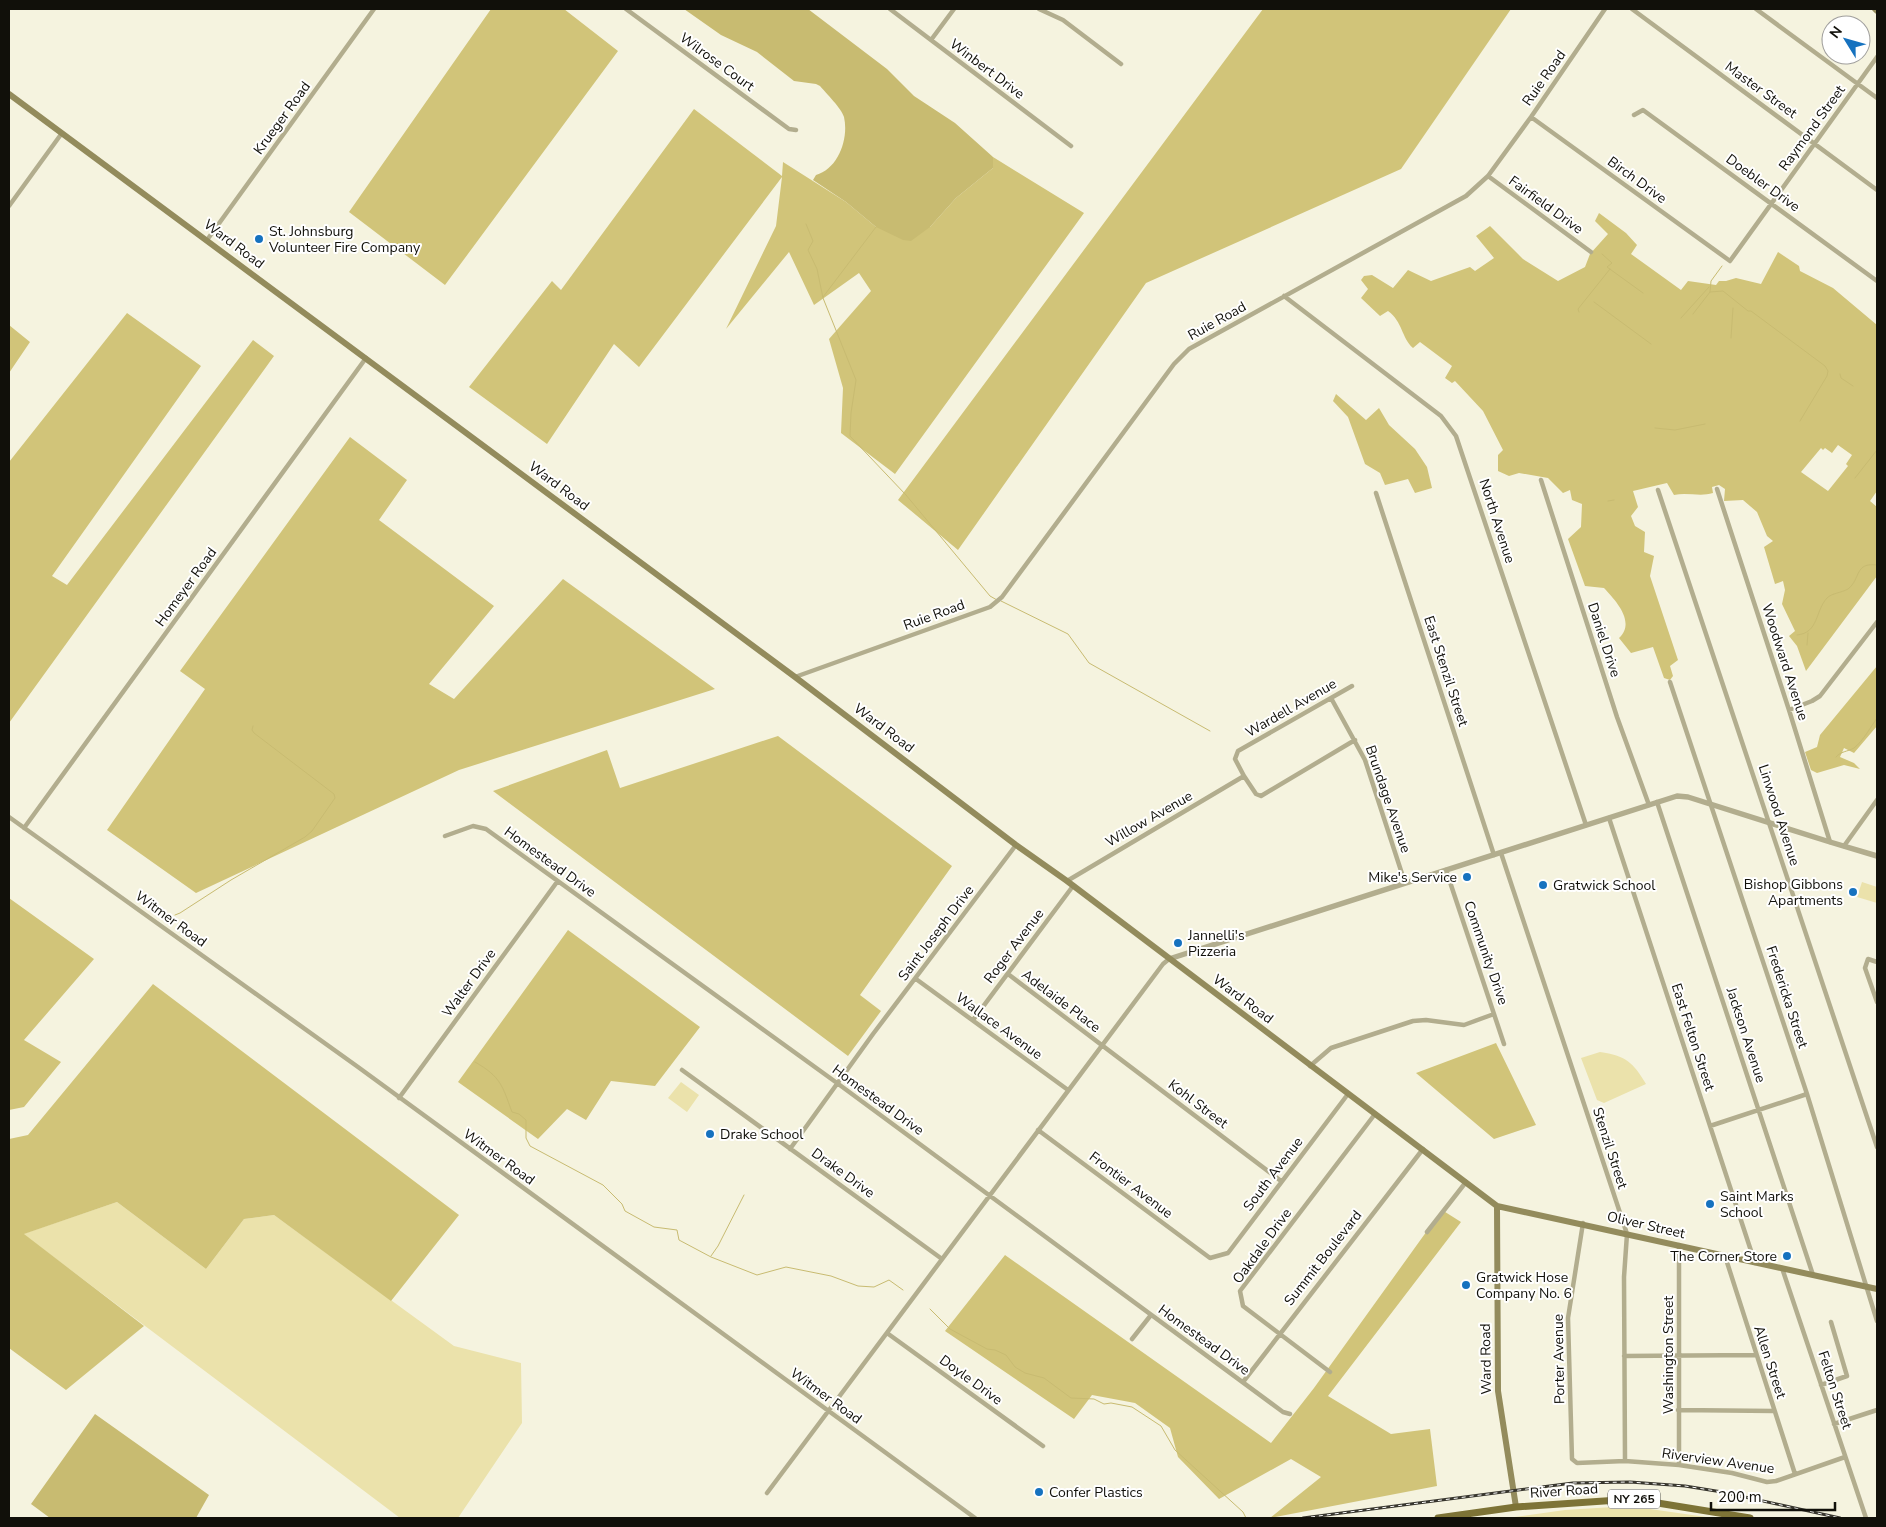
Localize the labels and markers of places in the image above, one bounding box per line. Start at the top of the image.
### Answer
place label: St. Johnsburg Volunteer Fire Company [268,222,421,257]
marker: St. Johnsburg Volunteer Fire Company [253,233,265,245]
place label: Mike's Service [1368,868,1457,887]
marker: Mike's Service [1461,871,1473,883]
place label: Bishop Gibbons Apartments [1744,875,1843,910]
place label: Gratwick School [1553,876,1656,895]
marker: Gratwick School [1537,879,1549,891]
marker: Bishop Gibbons Apartments [1847,886,1859,898]
place label: Jannelli's Pizzeria [1187,926,1245,961]
marker: Jannelli's Pizzeria [1172,937,1184,949]
place label: Drake School [720,1125,804,1144]
marker: Drake School [704,1128,716,1140]
place label: Saint Marks School [1720,1187,1794,1222]
marker: Saint Marks School [1704,1198,1716,1210]
place label: The Corner Store [1670,1247,1777,1266]
marker: The Corner Store [1781,1250,1793,1262]
place label: Gratwick Hose Company No. 6 [1476,1268,1572,1303]
marker: Gratwick Hose Company No. 6 [1460,1279,1472,1291]
place label: Confer Plastics [1049,1483,1143,1502]
marker: Confer Plastics [1033,1486,1045,1498]

